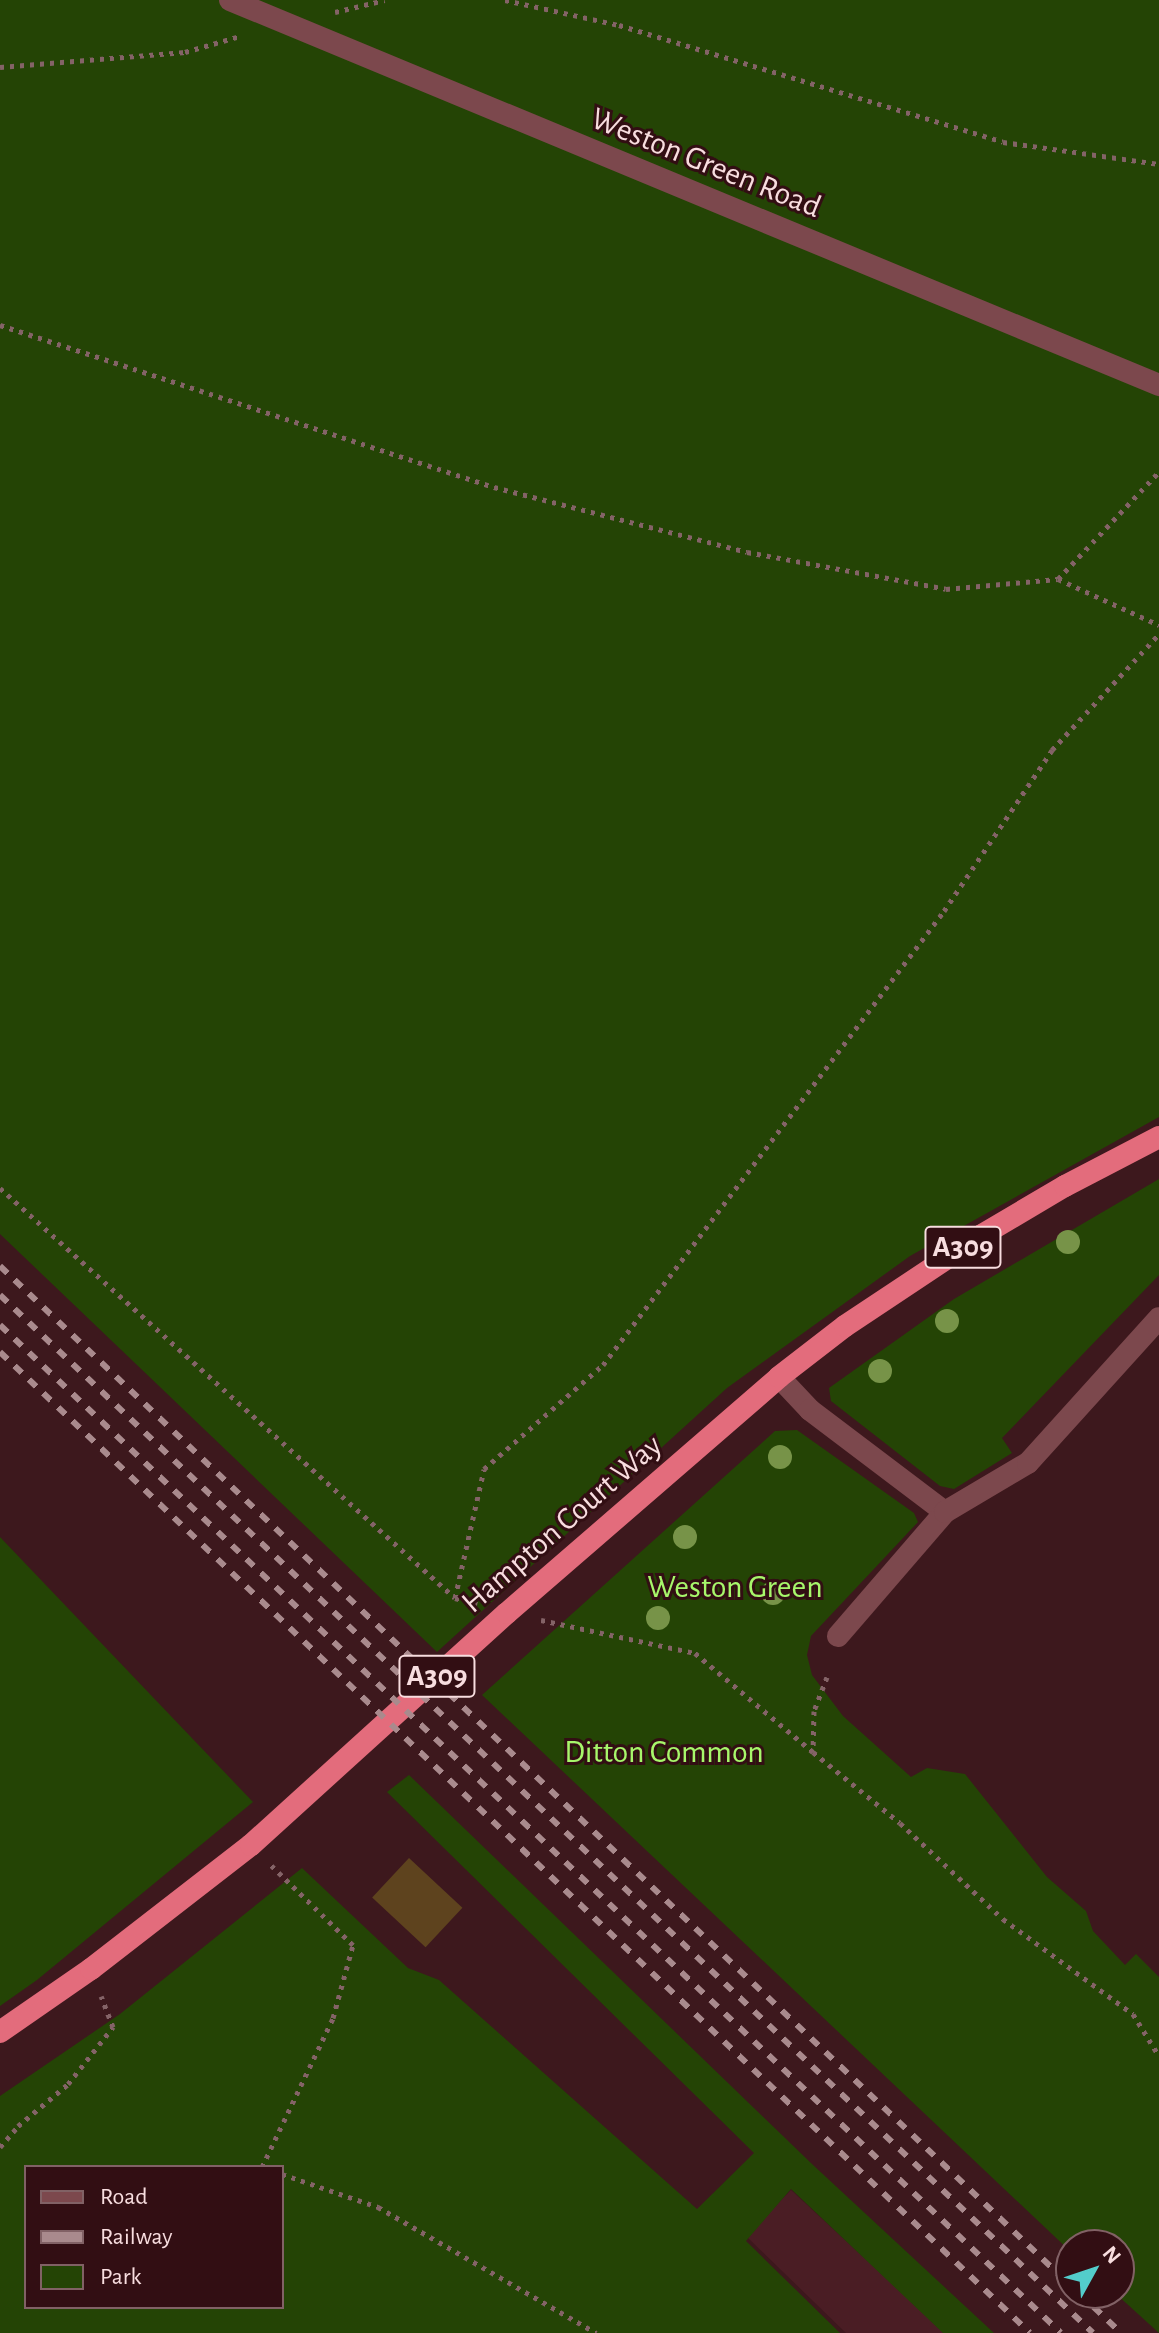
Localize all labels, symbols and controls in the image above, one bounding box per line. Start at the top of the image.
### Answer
street label: Weston Green Road [585,99,827,227]
road number: A309 [923,1221,1003,1273]
street label: Hampton Court Way [454,1427,670,1621]
park label: Weston Green [647,1568,823,1606]
road number: A309 [397,1650,477,1702]
park label: Ditton Common [564,1733,764,1771]
legend [24,2165,284,2309]
text: Road [100,2185,148,2209]
text: Railway [100,2225,172,2249]
north arrow [1055,2229,1135,2309]
text: N [1099,2242,1125,2268]
text: Park [100,2265,141,2289]

